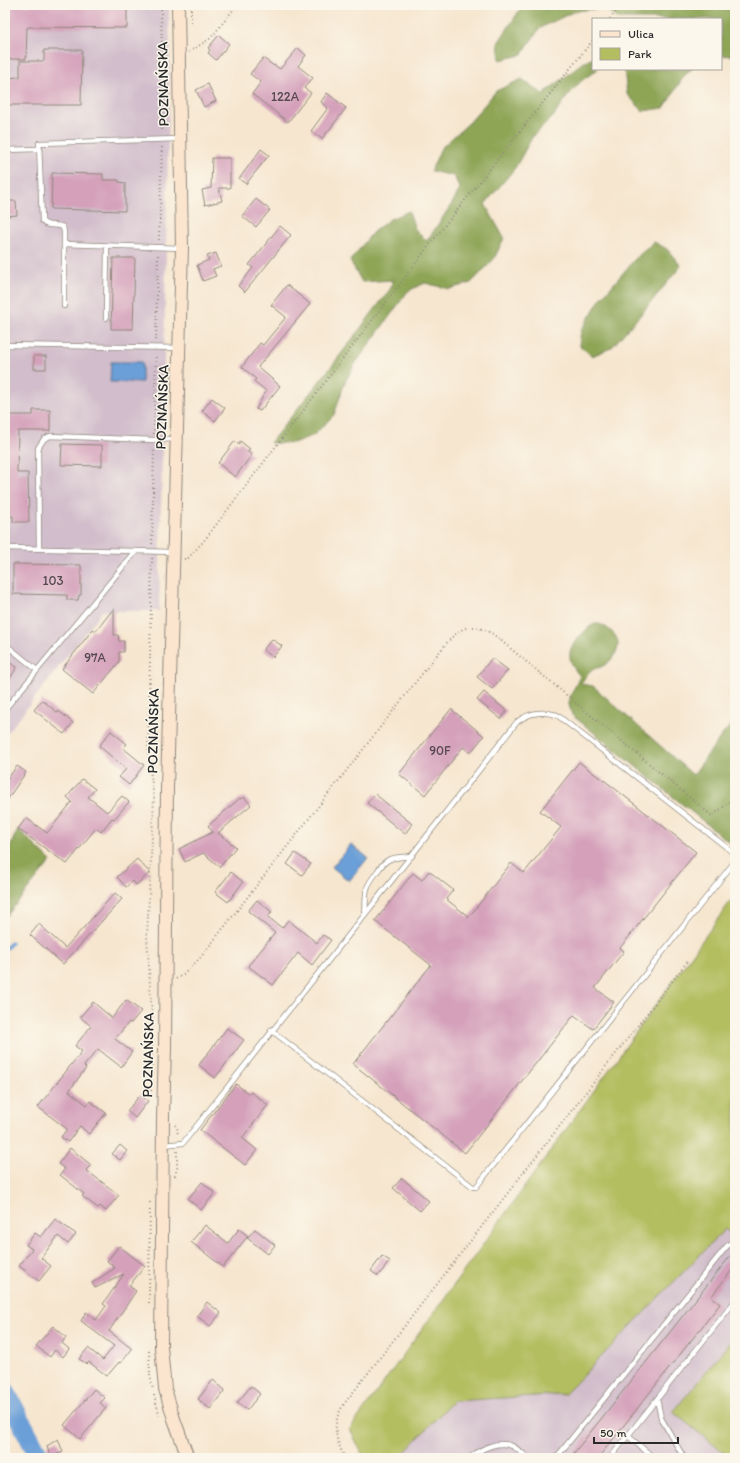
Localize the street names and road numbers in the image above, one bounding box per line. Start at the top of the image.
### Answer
street label: POZNAŃSKA [153,41,173,127]
street label: POZNAŃSKA [152,364,172,450]
street label: POZNAŃSKA [143,688,163,774]
street label: POZNAŃSKA [138,1012,158,1098]

